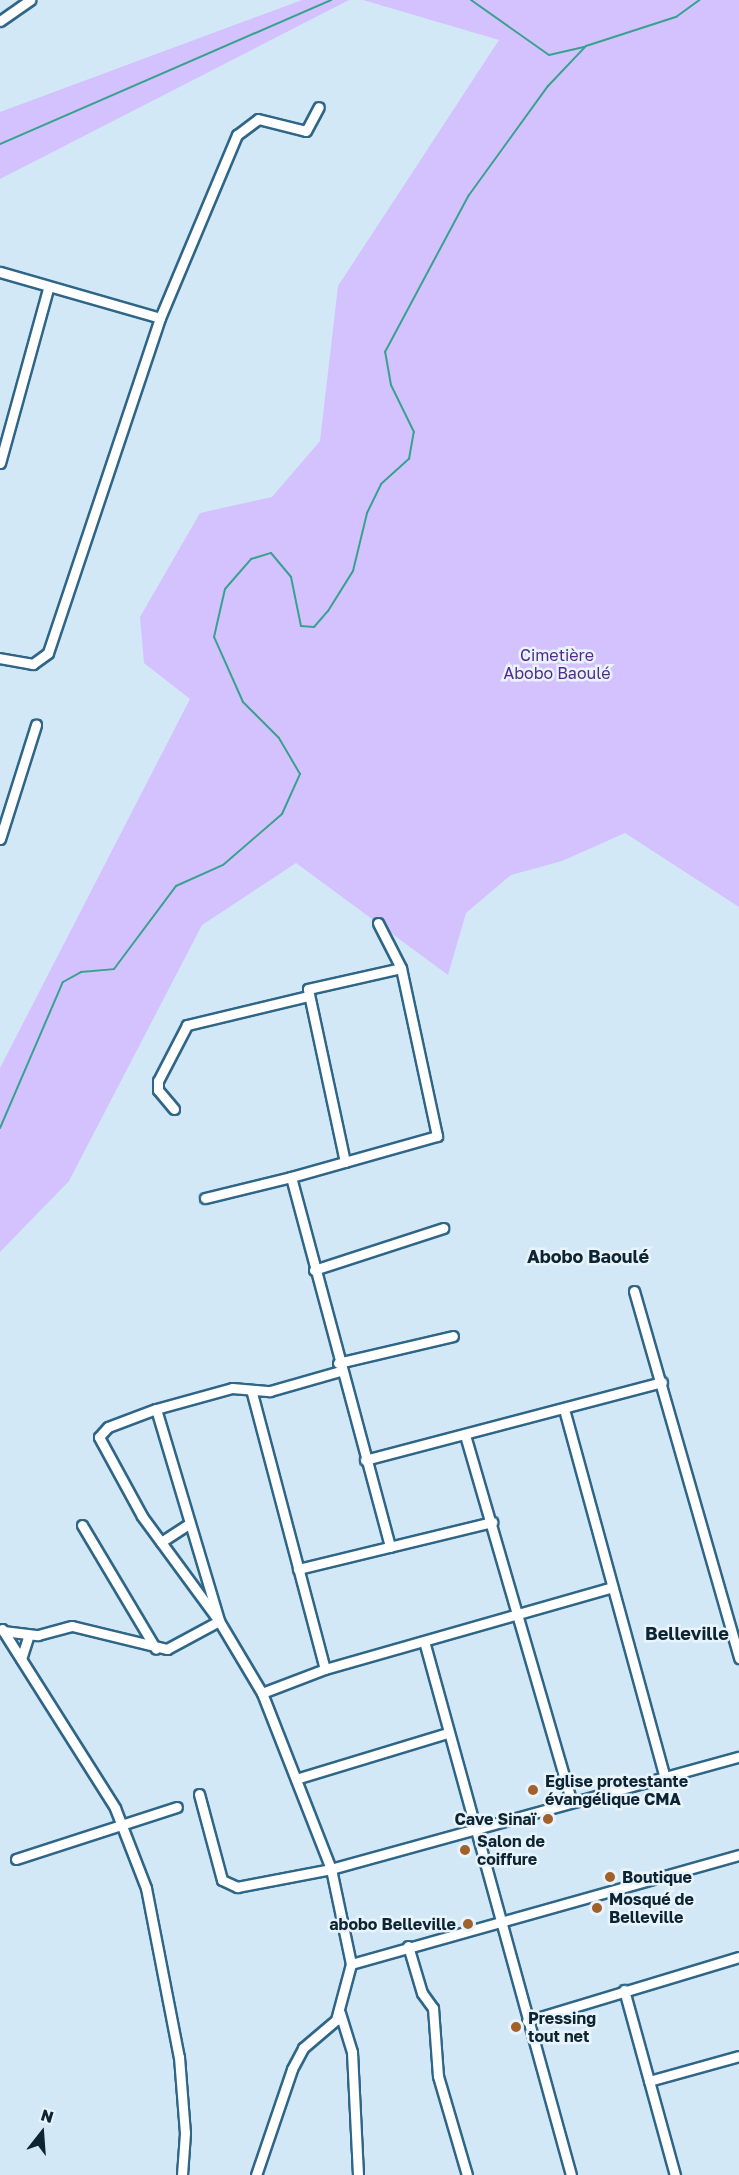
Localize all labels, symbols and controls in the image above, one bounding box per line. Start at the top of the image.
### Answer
park label: Cimetière Abobo Baoulé [504,645,610,683]
district label: Abobo Baoulé [527,1245,649,1267]
district label: Belleville [645,1622,729,1644]
place label: Eglise protestante évangélique CMA [545,1771,688,1809]
marker: Eglise protestante évangélique CMA [526,1783,540,1797]
place label: Cave Sinaï [454,1809,536,1829]
marker: Cave Sinaï [541,1812,555,1826]
place label: Salon de coiffure [477,1831,545,1869]
marker: Salon de coiffure [458,1843,472,1857]
place label: Boutique [622,1867,692,1887]
marker: Boutique [603,1870,617,1884]
place label: Mosqué de Belleville [609,1889,694,1927]
marker: Mosqué de Belleville [590,1901,604,1915]
place label: abobo Belleville [329,1914,456,1934]
marker: abobo Belleville [461,1917,475,1931]
place label: Pressing tout net [528,2008,596,2046]
marker: Pressing tout net [509,2020,523,2034]
north arrow [12,2103,72,2163]
text: N [39,2104,56,2127]

